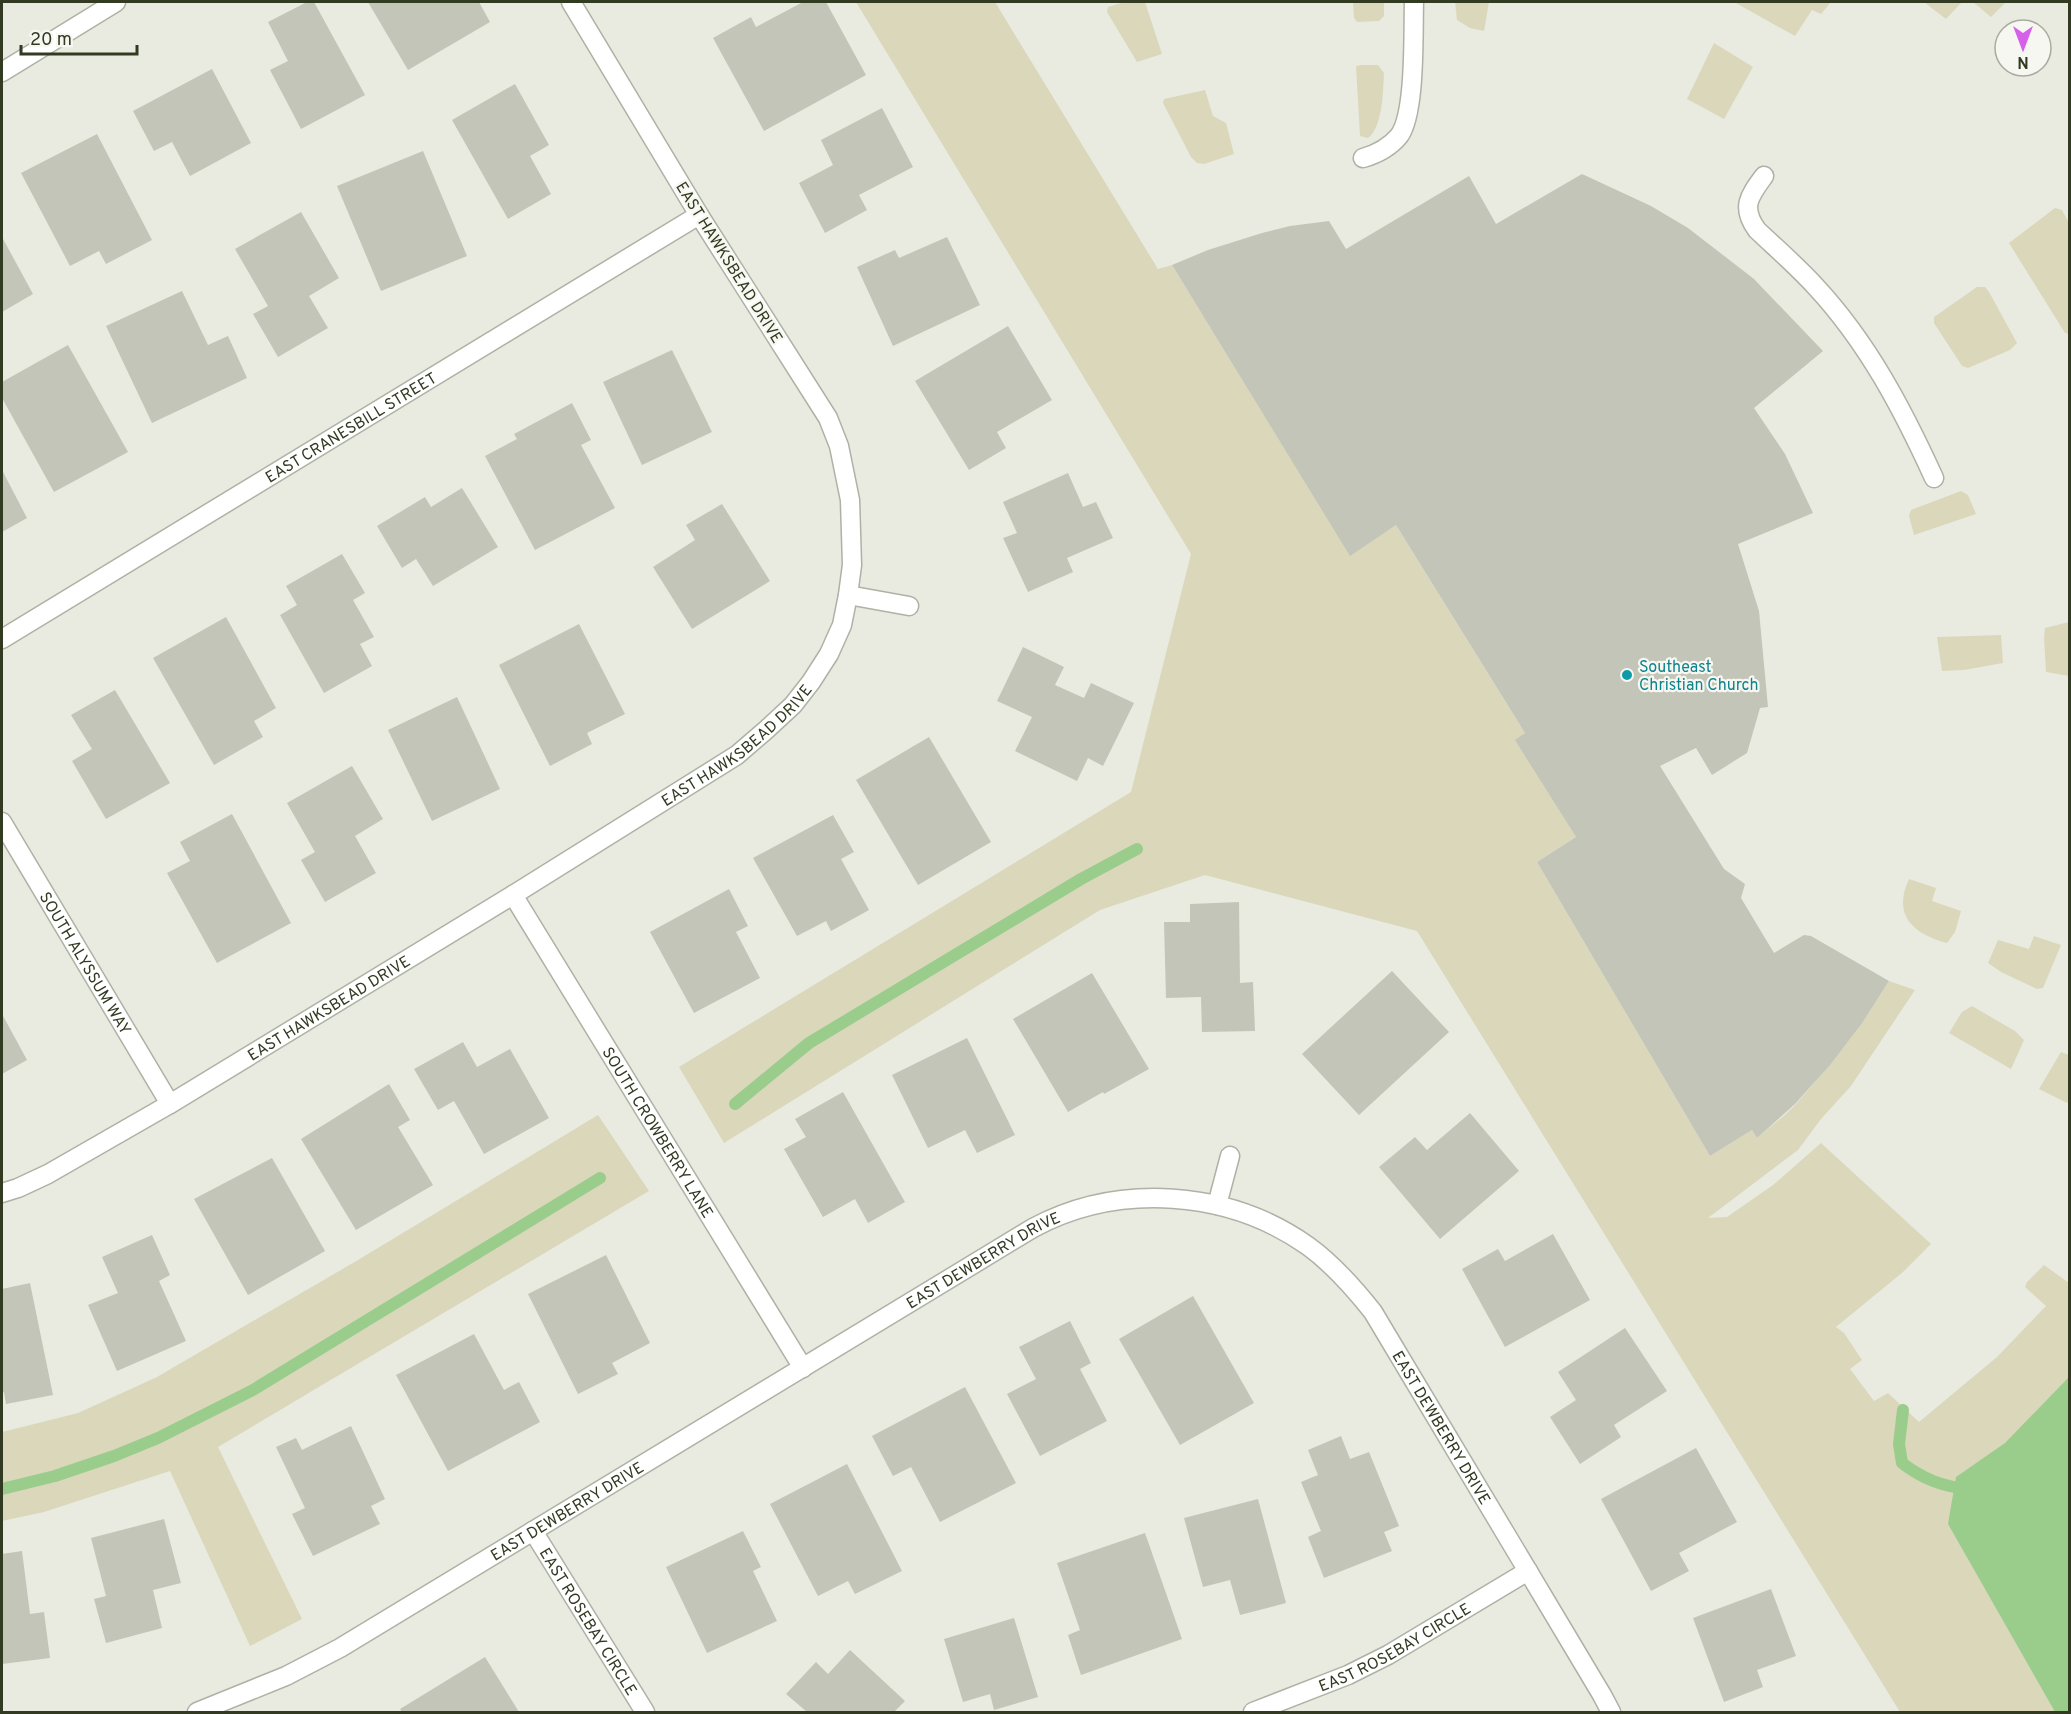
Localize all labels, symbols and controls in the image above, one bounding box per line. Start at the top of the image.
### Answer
scale bar [21,18,136,56]
north arrow [1993,18,2053,78]
text: 20 m [30,29,72,52]
text: N [2017,51,2029,71]
street label: EAST HAWKSBEAD DRIVE [670,179,786,348]
street label: EAST CRANESBILL STREET [262,369,441,488]
place label: Southeast Christian Church [1639,658,1759,696]
marker: Southeast Christian Church [1620,668,1634,682]
street label: EAST HAWKSBEAD DRIVE [658,681,817,812]
street label: SOUTH ALYSSUM WAY [34,889,134,1039]
street label: EAST HAWKSBEAD DRIVE [244,952,414,1066]
street label: SOUTH CROWBERRY LANE [597,1044,717,1222]
street label: EAST DEWBERRY DRIVE [903,1209,1064,1314]
street label: EAST DEWBERRY DRIVE [1387,1348,1494,1509]
street label: EAST DEWBERRY DRIVE [488,1458,648,1566]
street label: EAST ROSEBAY CIRCLE [534,1545,640,1700]
street label: EAST ROSEBAY CIRCLE [1316,1600,1475,1697]

